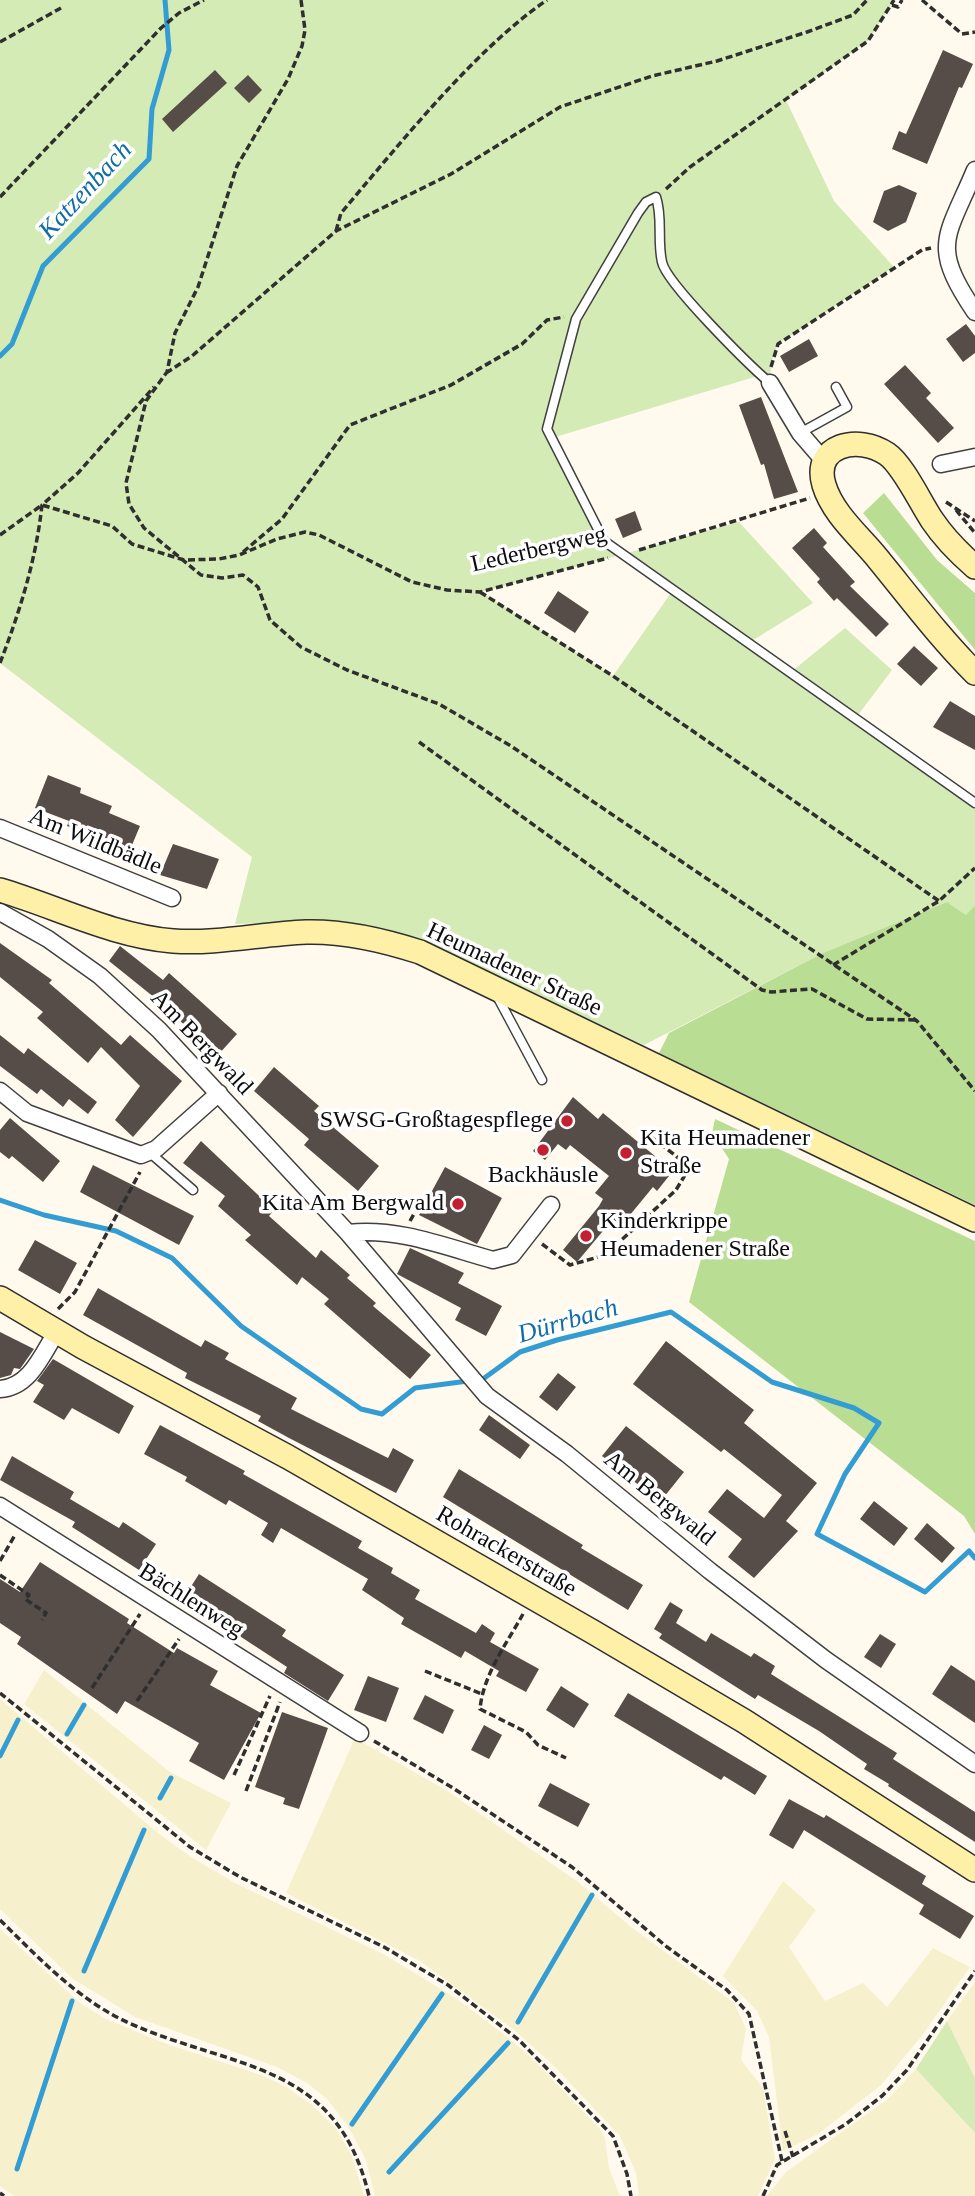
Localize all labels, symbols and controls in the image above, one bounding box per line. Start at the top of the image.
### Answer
water label: Katzenbach [33,135,139,247]
street label: Lederbergweg [468,520,610,580]
street label: Am Wildbädle [24,802,166,882]
street label: Heumadener Straße [422,917,606,1023]
street label: Am Bergwald [144,984,258,1102]
place label: SWSG-Großtagespflege [320,1107,553,1135]
marker: SWSG-Großtagespflege [559,1113,575,1129]
place label: Kita Heumadener Straße [640,1125,810,1181]
marker: Backhäusle [535,1142,551,1158]
marker: Kita Heumadener Straße [618,1145,634,1161]
place label: Backhäusle [488,1162,598,1190]
place label: Kita Am Bergwald [262,1190,444,1218]
marker: Kita Am Bergwald [450,1196,466,1212]
place label: Kinderkrippe Heumadener Straße [600,1208,790,1264]
marker: Kinderkrippe Heumadener Straße [578,1228,594,1244]
water label: Dürrbach [514,1293,622,1351]
street label: Am Bergwald [598,1445,720,1553]
street label: Rohrackerstraße [431,1500,581,1604]
street label: Bächlenweg [133,1557,249,1645]

